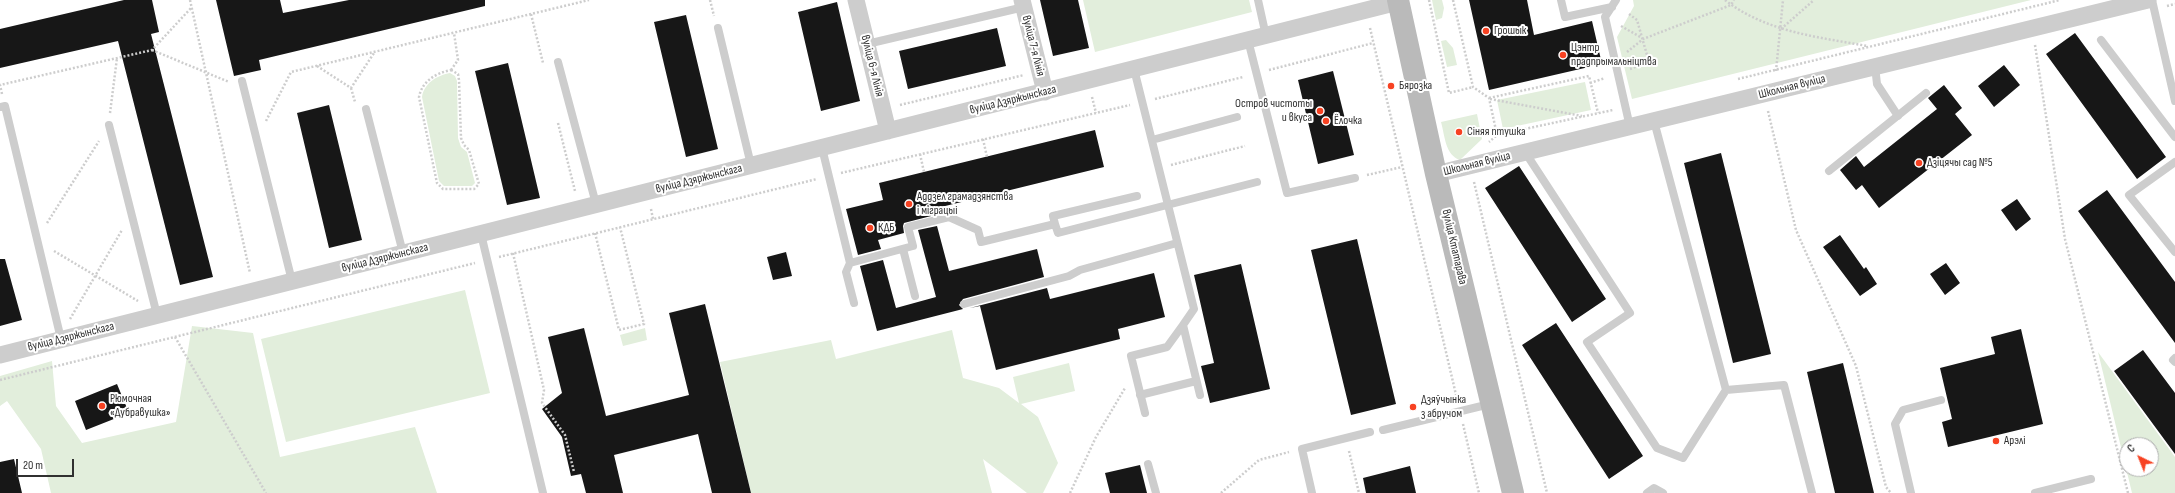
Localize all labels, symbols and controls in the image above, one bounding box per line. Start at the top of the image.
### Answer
street label: вуліца 7-я Лінія [1019,14,1047,78]
place label: Грошык [1494,24,1526,38]
marker: Грошык [1481,26,1491,36]
street label: вуліца 6-я Лінія [857,34,887,98]
place label: Цэнтр прадпрымальніцтва [1571,41,1657,69]
marker: Цэнтр прадпрымальніцтва [1558,50,1568,60]
street label: Школьная вуліца [1757,72,1827,102]
place label: Бярозка [1399,79,1432,93]
marker: Бярозка [1386,81,1396,91]
street label: вуліца Дзяржынскага [968,82,1058,118]
place label: Остров чистоты и вкуса [1235,97,1312,125]
marker: Остров чистоты и вкуса [1315,106,1325,116]
place label: Ёлочка [1334,114,1362,128]
marker: Ёлочка [1321,116,1331,126]
place label: Сіняя птушка [1467,125,1526,139]
marker: Сіняя птушка [1454,127,1464,137]
street label: Школьная вуліца [1442,149,1512,179]
place label: Дзіцячы сад №5 [1927,156,1993,170]
marker: Дзіцячы сад №5 [1914,158,1924,168]
street label: вуліца Дзяржынскага [654,161,744,197]
place label: Аддзел грамадзянства і міграцыі [917,190,1013,218]
marker: Аддзел грамадзянства і міграцыі [904,199,914,209]
street label: вуліца Ктатарава [1438,208,1470,286]
place label: КДБ [878,221,895,235]
marker: КДБ [865,223,875,233]
street label: вуліца Дзяржынскага [340,240,430,276]
street label: вуліца Дзяржынскага [26,319,116,355]
place label: Рюмочная «Дубравушка» [110,392,171,420]
place label: Дзяўчынка з абручом [1421,393,1466,421]
marker: Рюмочная «Дубравушка» [97,401,107,411]
marker: Дзяўчынка з абручом [1408,402,1418,412]
place label: Арэлі [2004,434,2026,448]
marker: Арэлі [1991,436,2001,446]
north arrow [2119,437,2159,477]
text: С [2125,442,2138,455]
scale bar [18,451,76,477]
text: 20 m [23,458,43,473]

